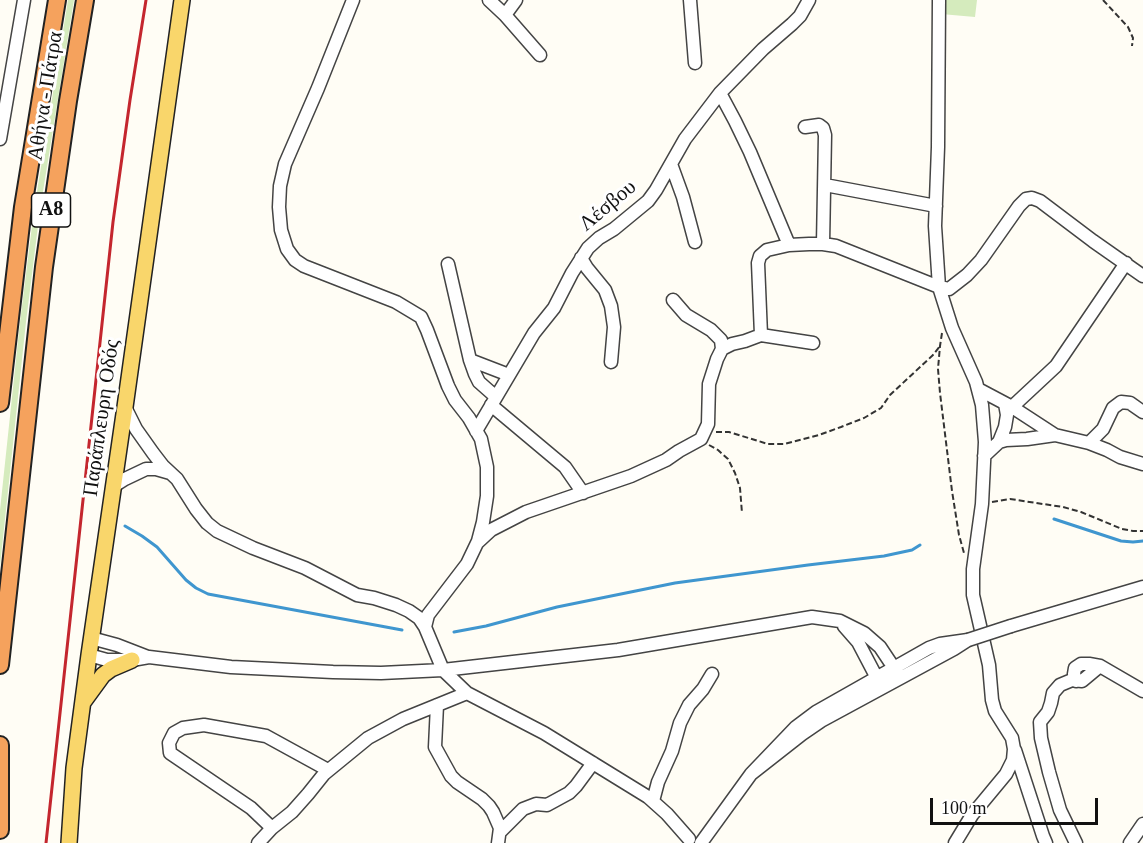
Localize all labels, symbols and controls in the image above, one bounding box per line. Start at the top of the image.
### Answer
street label: Αθήνα - Πάτρα [23,30,69,162]
street label: Λέσβου [574,175,642,237]
road number: Α8 [32,193,70,227]
street label: Παράπλευρη Οδός [79,338,125,498]
scale bar [933,786,1101,824]
text: 100 m [941,798,987,818]

